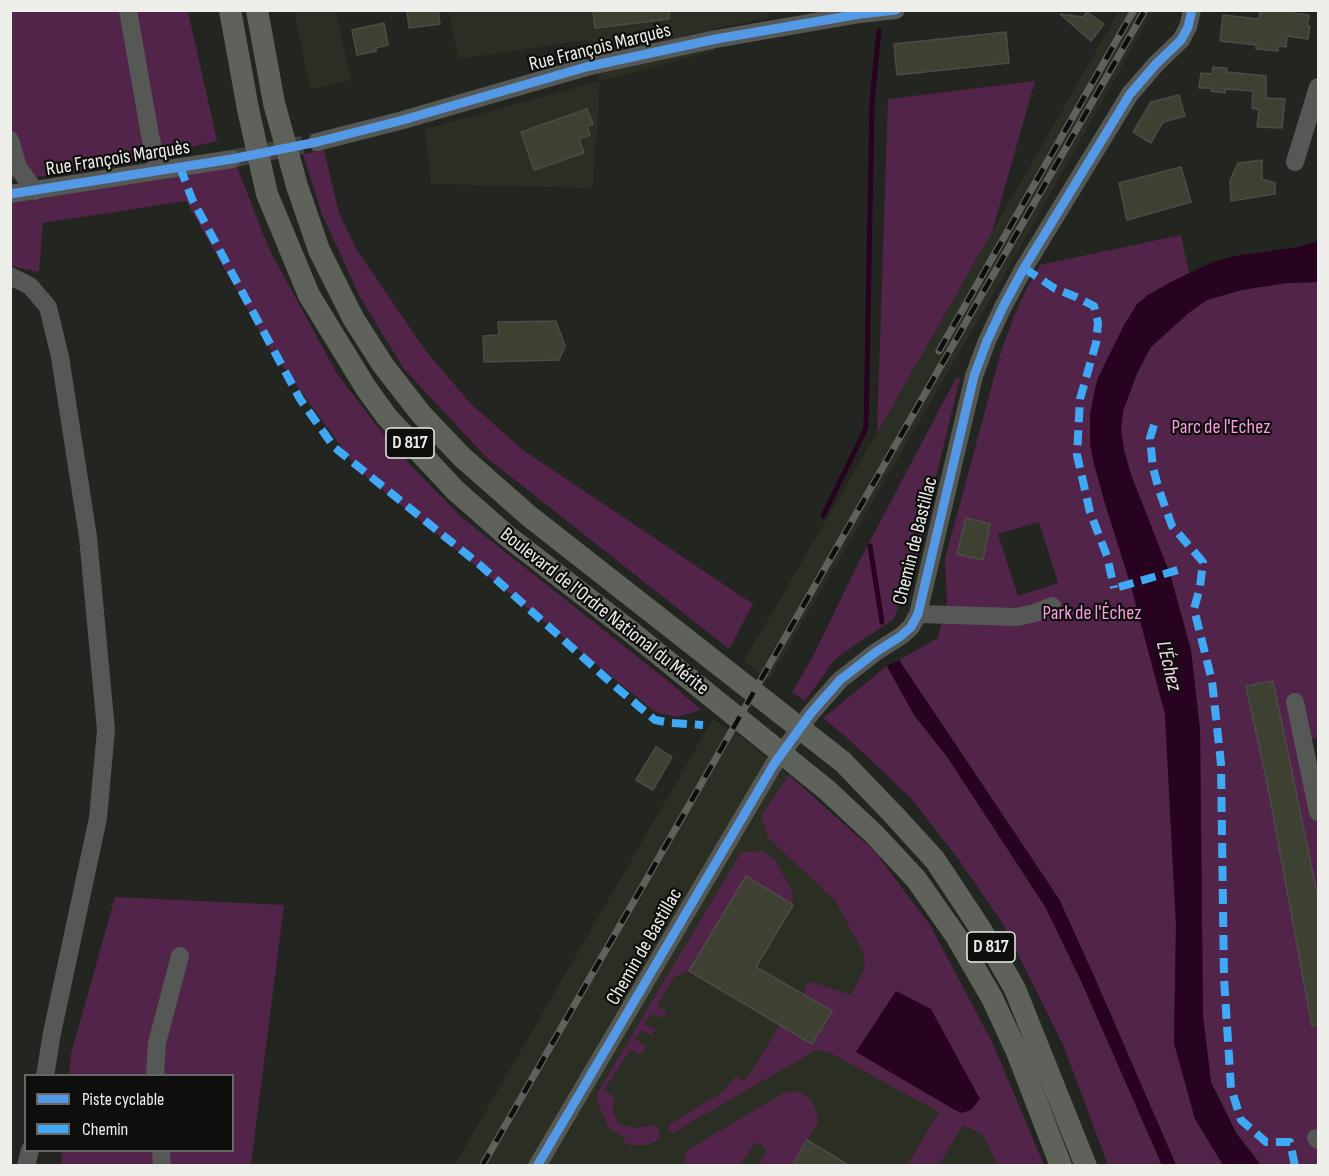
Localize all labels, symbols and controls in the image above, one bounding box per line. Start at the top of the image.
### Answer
street label: Rue François Marquès [527,19,673,77]
street label: Rue François Marquès [44,136,192,182]
park label: Parc de l'Echez [1172,416,1270,440]
road number: D 817 [386,428,434,458]
street label: Chemin de Bastillac [889,475,943,607]
street label: Boulevard de l'Ordre National du Mérite [495,523,713,701]
park label: Park de l'Échez [1043,602,1141,626]
water label: L'Échez [1150,638,1186,694]
street label: Chemin de Bastillac [602,884,688,1010]
road number: D 817 [967,932,1015,962]
legend [24,1074,234,1152]
text: Piste cyclable [82,1089,164,1110]
text: Chemin [82,1119,128,1140]

